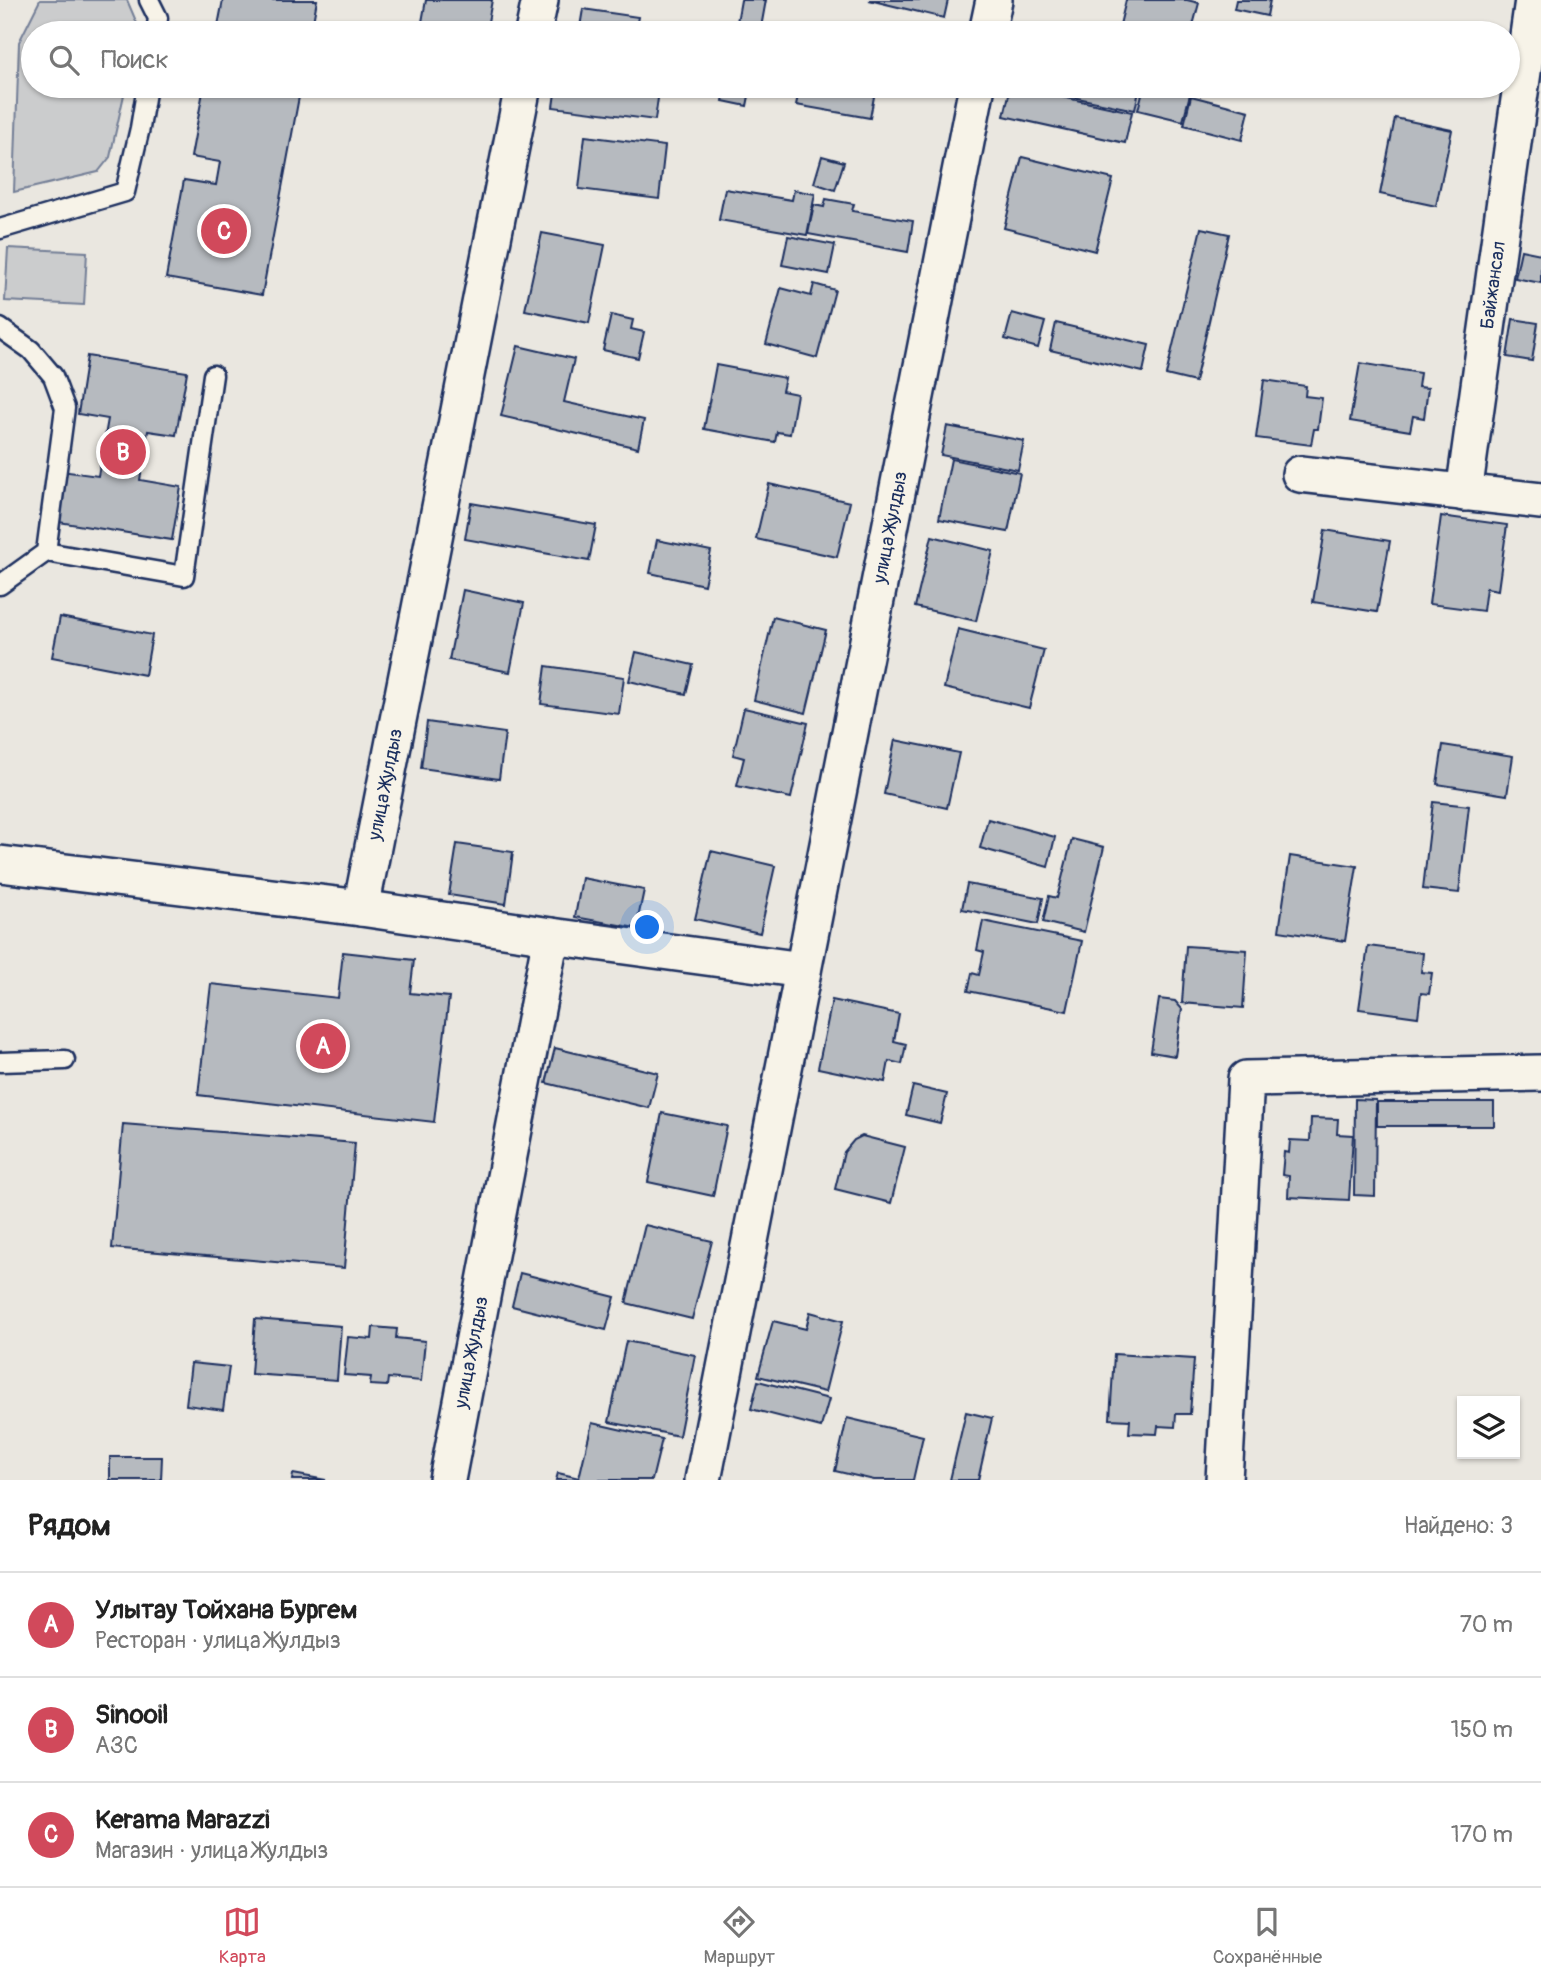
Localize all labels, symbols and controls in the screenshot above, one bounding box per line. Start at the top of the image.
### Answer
search box [21,21,1520,98]
icon: search [45,41,83,79]
text: Поиск [101,44,169,76]
pin: C [201,205,247,257]
street label: Байжансал [1475,240,1511,330]
pin: B [100,426,146,478]
street label: улица Жулдыз [867,469,913,586]
street label: улица Жулдыз [362,726,408,844]
your location [630,910,664,944]
pin: A [300,1020,346,1072]
street label: улица Жулдыз [449,1294,494,1411]
map controls [1457,1396,1520,1459]
button: layers [1457,1396,1520,1459]
text: Рядом [28,1507,111,1544]
text: Найдено: 3 [1404,1511,1513,1540]
text: Улытау Тойхана Бургем [95,1594,357,1626]
text: A [44,1610,58,1639]
text: 70 m [1460,1610,1513,1639]
text: Ресторан · улица Жулдыз [95,1626,341,1655]
text: Sinooil [95,1699,169,1731]
text: B [44,1715,58,1744]
text: 150 m [1450,1715,1513,1744]
text: АЗС [95,1731,138,1760]
text: Kerama Marazzi [95,1804,270,1836]
text: C [44,1820,58,1849]
text: 170 m [1451,1820,1513,1849]
text: Магазин · улица Жулдыз [95,1836,329,1865]
tab: Карта [219,1903,266,1969]
tab: Маршрут [704,1903,775,1969]
tab: Сохранённые [1213,1903,1322,1969]

